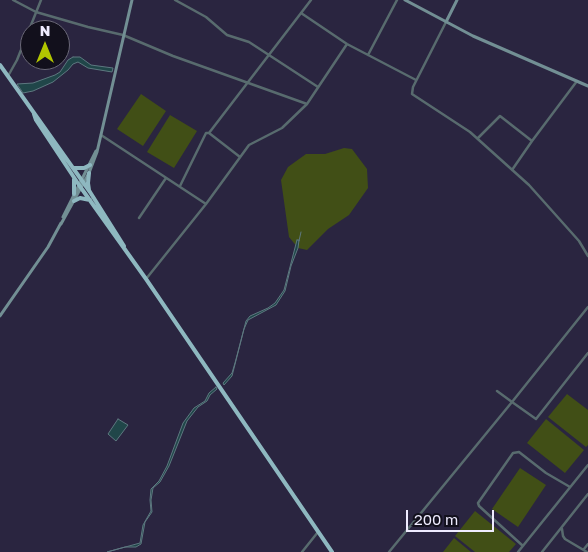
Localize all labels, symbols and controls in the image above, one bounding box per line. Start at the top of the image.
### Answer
north arrow [20,20,70,70]
text: N [40,22,50,39]
scale bar [408,500,496,532]
text: 200 m [414,510,458,528]

